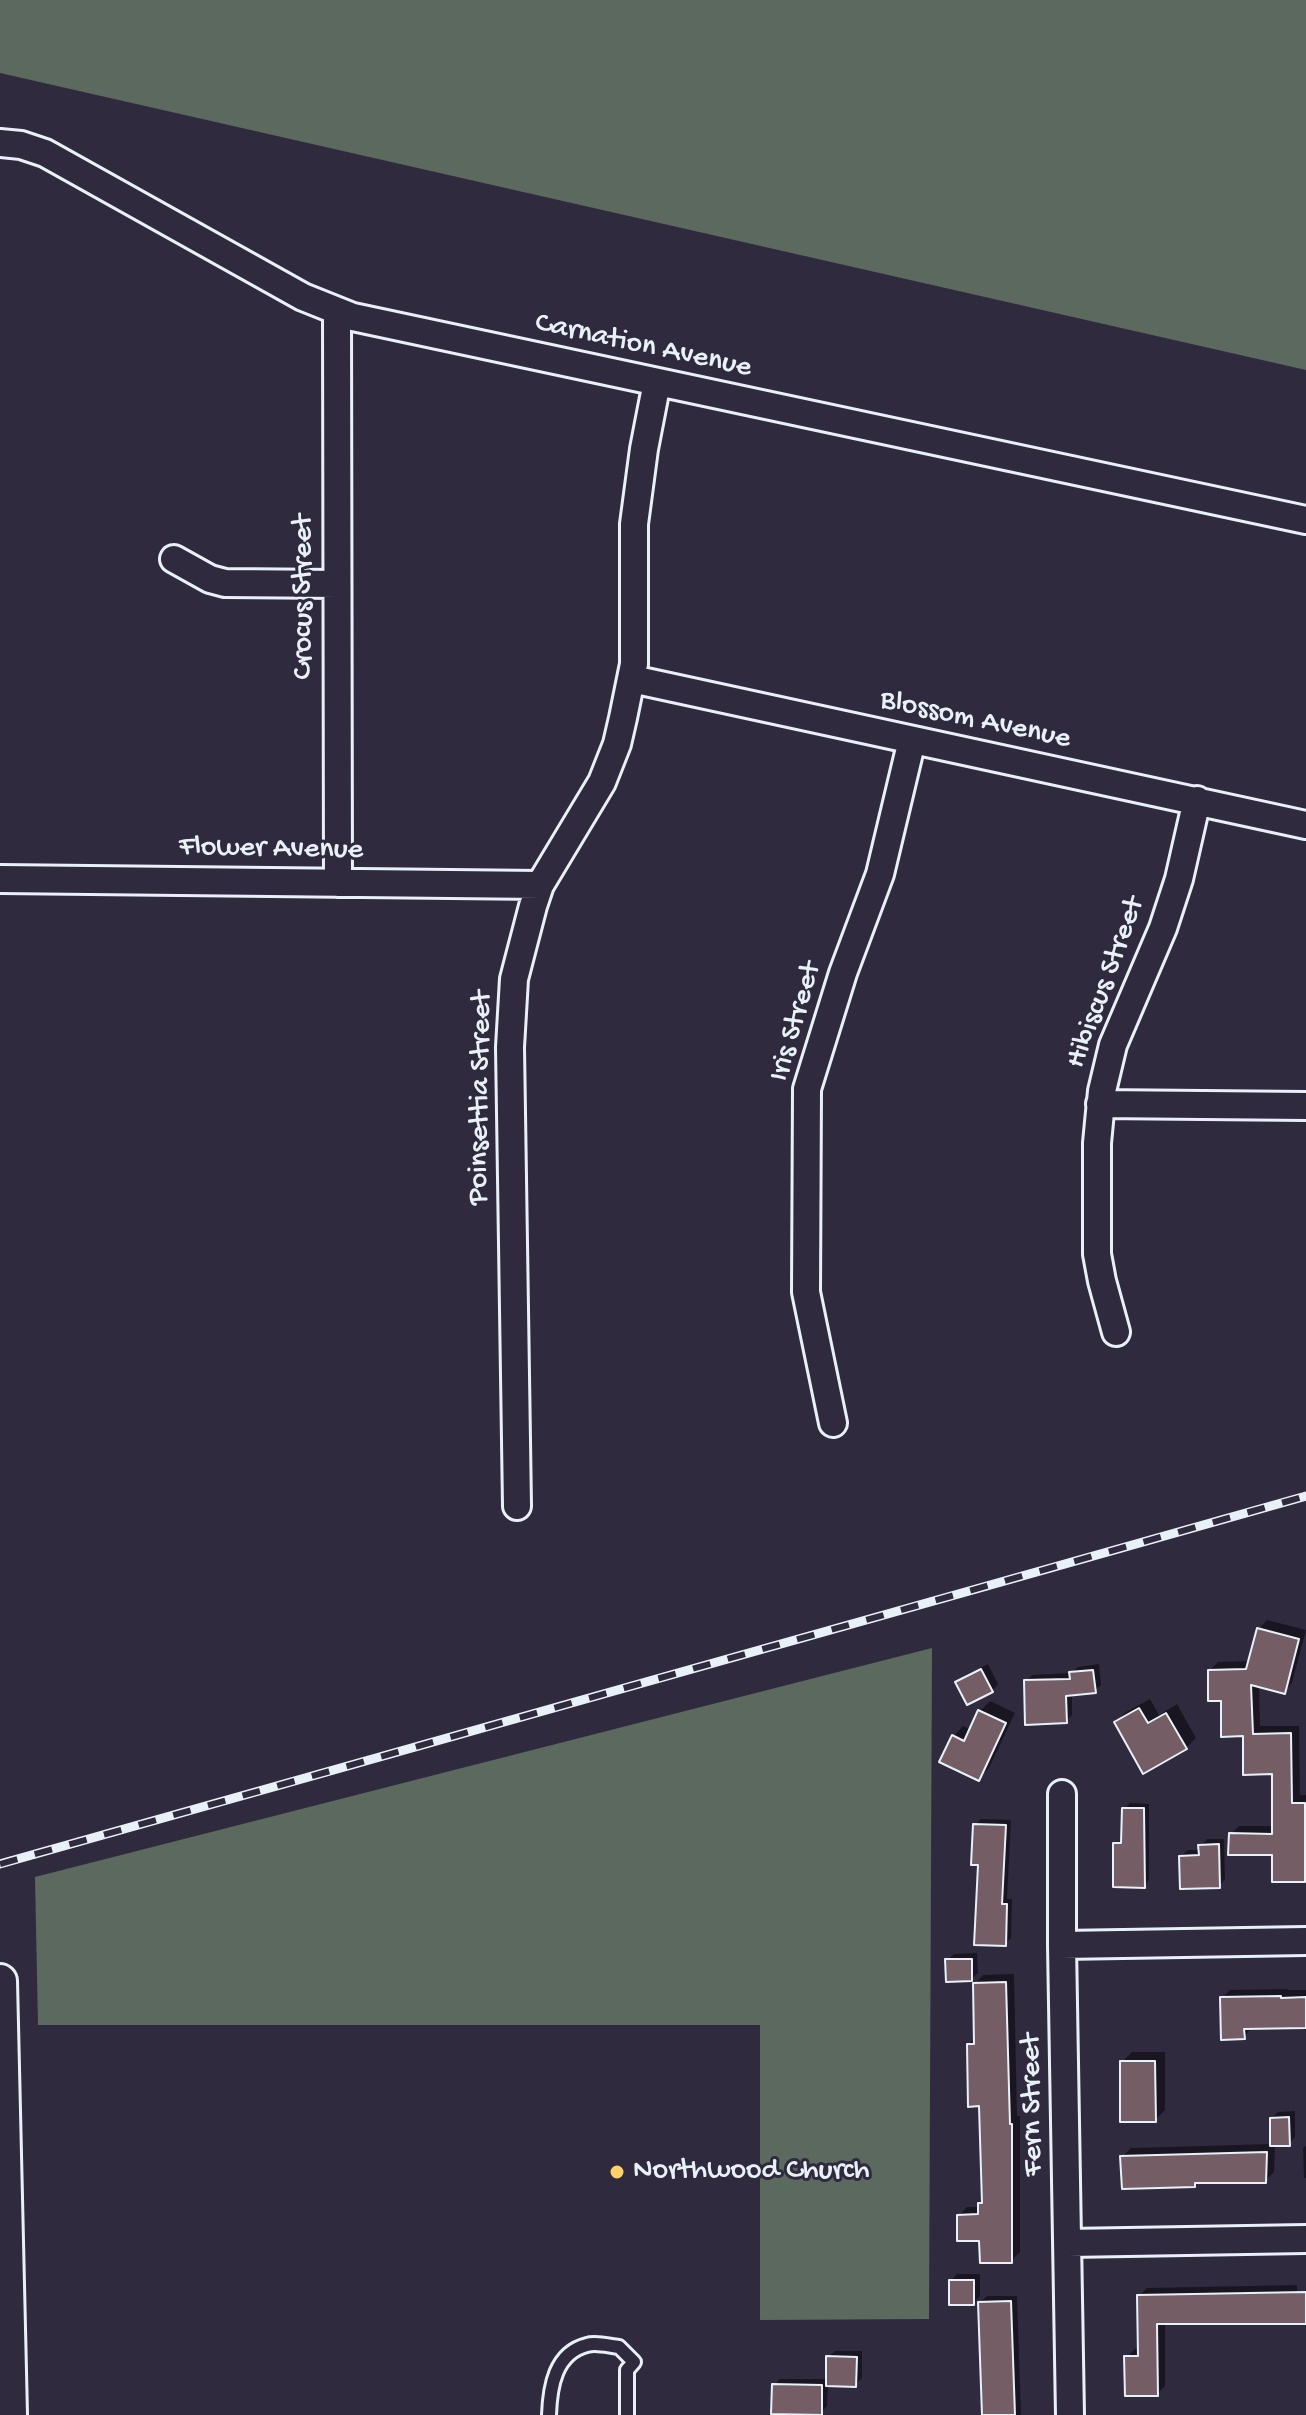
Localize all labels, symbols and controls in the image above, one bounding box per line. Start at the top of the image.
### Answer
street label: Carnation Avenue [531,306,755,388]
street label: Crocus Street [287,515,323,679]
street label: Blossom Avenue [876,683,1074,759]
street label: Flower Avenue [179,830,363,870]
street label: Hibiscus Street [1059,893,1155,1073]
street label: Iris Street [763,958,831,1086]
street label: Poinsettia Street [462,991,502,1205]
street label: Fern Street [1015,2033,1053,2177]
place label: Northwood Church [633,2154,870,2190]
marker: Northwood Church [608,2163,626,2181]

